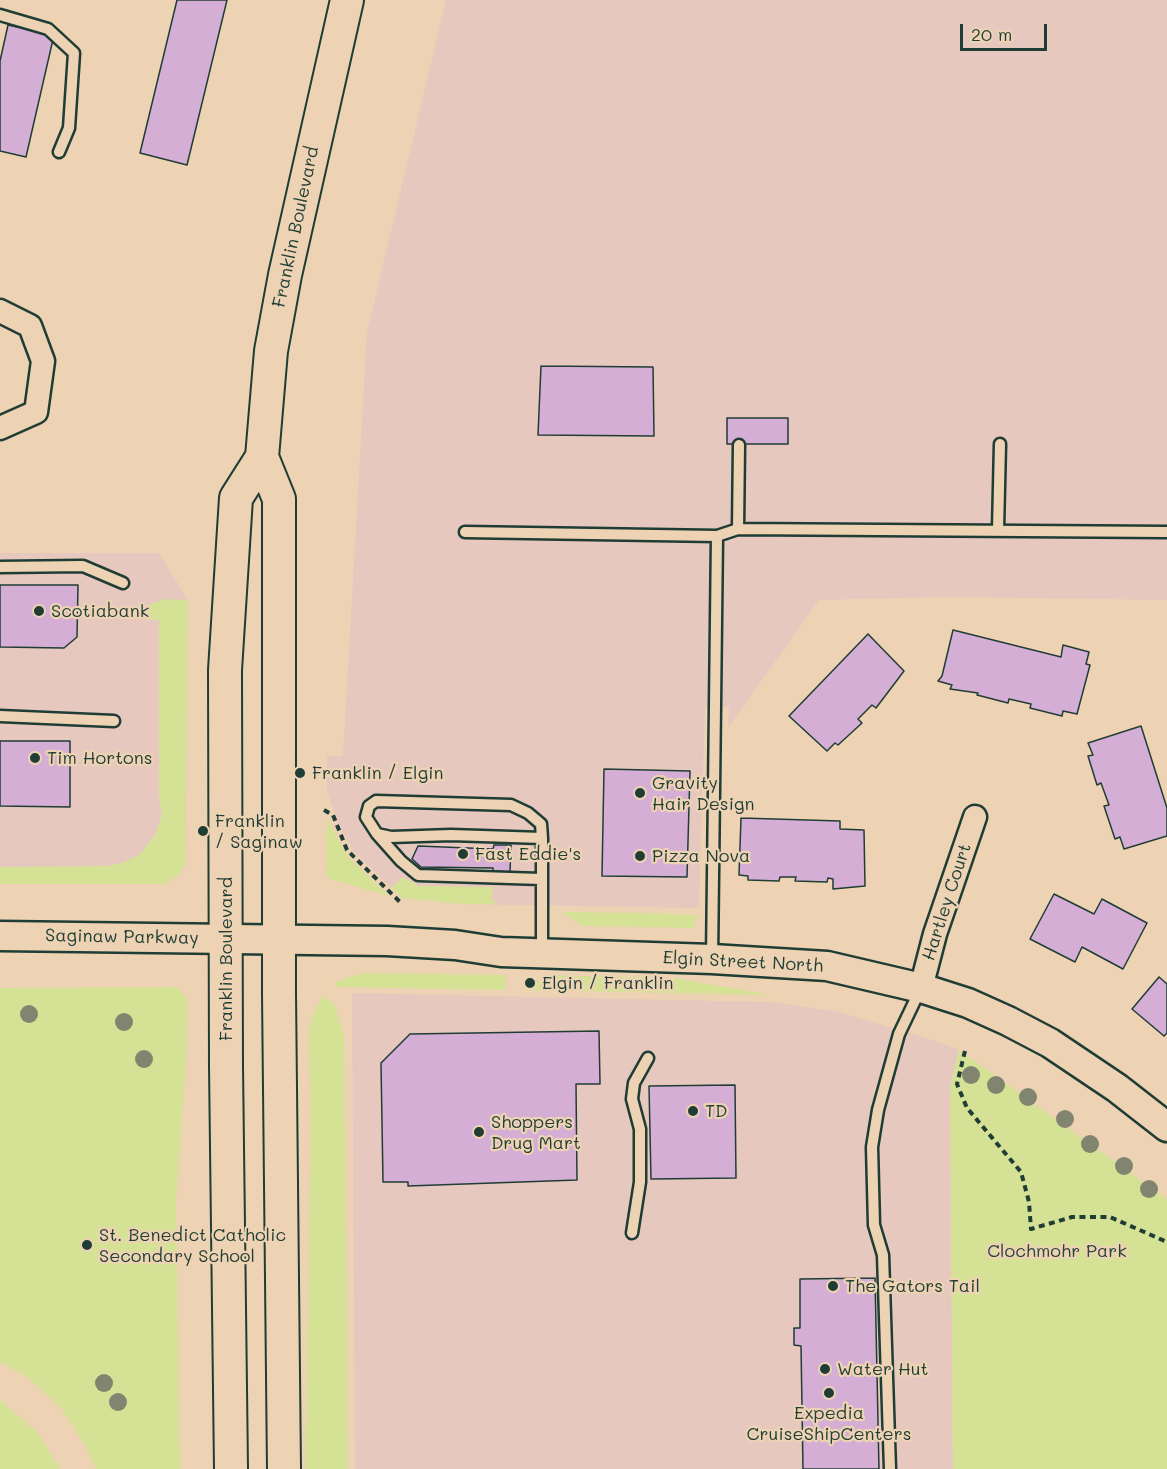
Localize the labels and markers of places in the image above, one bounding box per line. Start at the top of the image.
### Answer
place label: Scotiabank [51,600,149,622]
marker: Scotiabank [32,604,46,618]
place label: Tim Hortons [47,747,152,769]
marker: Tim Hortons [28,751,42,765]
place label: Franklin / Elgin [312,762,444,784]
marker: Franklin / Elgin [293,766,307,780]
place label: Gravity Hair Design [652,772,755,814]
marker: Gravity Hair Design [633,786,647,800]
place label: Franklin / Saginaw [215,810,303,852]
marker: Franklin / Saginaw [196,824,210,838]
place label: Fast Eddie's [475,843,581,865]
place label: Pizza Nova [652,845,750,867]
marker: Fast Eddie's [456,847,470,861]
marker: Pizza Nova [633,849,647,863]
place label: Elgin / Franklin [542,972,674,994]
marker: Elgin / Franklin [523,976,537,990]
place label: TD [705,1100,727,1122]
marker: TD [686,1104,700,1118]
place label: Shoppers Drug Mart [491,1111,581,1154]
marker: Shoppers Drug Mart [472,1125,486,1139]
place label: St. Benedict Catholic Secondary School [99,1224,286,1266]
marker: St. Benedict Catholic Secondary School [80,1238,94,1252]
place label: The Gators Tail [845,1275,980,1297]
marker: The Gators Tail [826,1279,840,1293]
place label: Water Hut [837,1358,928,1380]
marker: Water Hut [818,1362,832,1376]
marker: Expedia CruiseShipCenters [822,1386,836,1400]
place label: Expedia CruiseShipCenters [747,1402,911,1444]

